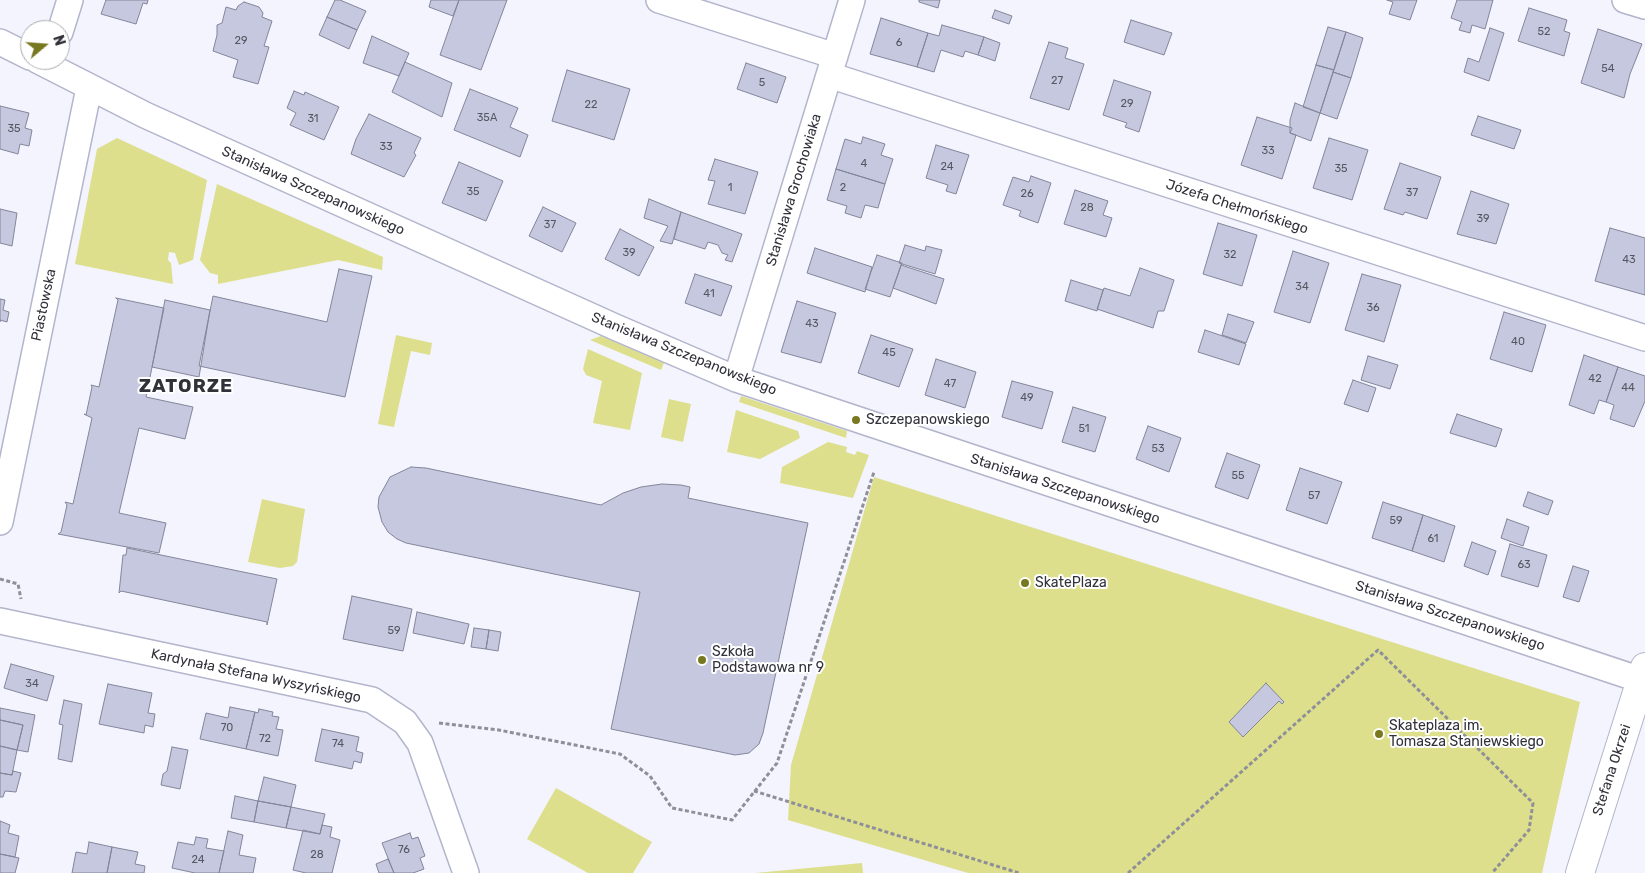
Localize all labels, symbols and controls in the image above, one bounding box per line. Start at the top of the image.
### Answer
north arrow [20,20,70,70]
house number: 52 [1538,25,1550,39]
text: N [49,33,68,48]
house number: 29 [235,34,247,48]
house number: 6 [896,36,902,50]
house number: 54 [1601,62,1615,76]
house number: 27 [1051,74,1063,88]
house number: 5 [759,76,765,90]
house number: 29 [1121,97,1133,111]
house number: 22 [585,98,597,112]
house number: 35A [477,111,497,125]
house number: 31 [307,112,319,126]
street label: Stanisława Grochowiaka [763,112,825,268]
house number: 35 [7,122,21,136]
house number: 33 [379,140,393,154]
street label: Stanisława Szczepanowskiego [219,143,407,239]
house number: 33 [1261,144,1275,158]
house number: 4 [861,157,867,171]
house number: 24 [940,160,954,174]
house number: 35 [1334,162,1348,176]
street label: Józefa Chełmońskiego [1164,176,1310,238]
house number: 1 [728,181,732,195]
house number: 2 [840,181,846,195]
house number: 35 [466,185,480,199]
house number: 37 [1406,186,1418,200]
house number: 26 [1020,187,1034,201]
house number: 28 [1080,201,1094,215]
house number: 39 [1476,212,1490,226]
house number: 37 [544,218,556,232]
house number: 39 [622,246,636,260]
house number: 32 [1223,248,1237,262]
house number: 43 [1622,253,1636,267]
street label: Piastowska [28,267,60,343]
house number: 34 [1295,280,1309,294]
house number: 41 [703,287,715,301]
house number: 36 [1366,301,1380,315]
street label: Stanisława Szczepanowskiego [589,309,779,399]
house number: 43 [805,317,819,331]
house number: 40 [1511,335,1525,349]
house number: 45 [882,346,896,360]
house number: 42 [1588,372,1602,386]
district label: ZATORZE [138,376,234,398]
house number: 47 [944,377,956,391]
house number: 44 [1621,381,1635,395]
house number: 49 [1020,391,1034,405]
place label: Szczepanowskiego [866,412,990,428]
marker: Szczepanowskiego [850,414,862,426]
house number: 51 [1078,422,1090,436]
house number: 53 [1151,442,1165,456]
street label: Stanisława Szczepanowskiego [968,450,1162,528]
house number: 55 [1231,469,1245,483]
house number: 57 [1308,489,1320,503]
house number: 59 [1389,514,1403,528]
house number: 61 [1427,532,1439,546]
house number: 63 [1517,558,1531,572]
place label: SkatePlaza [1035,575,1107,591]
marker: SkatePlaza [1019,577,1031,589]
street label: Stanisława Szczepanowskiego [1353,577,1547,655]
house number: 59 [387,624,401,638]
place label: Szkoła Podstawowa nr 9 [712,644,824,676]
street label: Kardynała Stefana Wyszyńskiego [149,646,363,706]
marker: Szkoła Podstawowa nr 9 [696,654,708,666]
house number: 34 [25,677,39,691]
place label: Skateplaza im. Tomasza Staniewskiego [1389,718,1544,750]
house number: 70 [221,721,233,735]
street label: Stefana Okrzei [1589,722,1635,818]
marker: Skateplaza im. Tomasza Staniewskiego [1373,728,1385,740]
house number: 72 [259,732,271,746]
house number: 74 [332,737,344,751]
house number: 76 [398,843,410,857]
house number: 28 [310,848,324,862]
house number: 24 [191,853,205,867]

